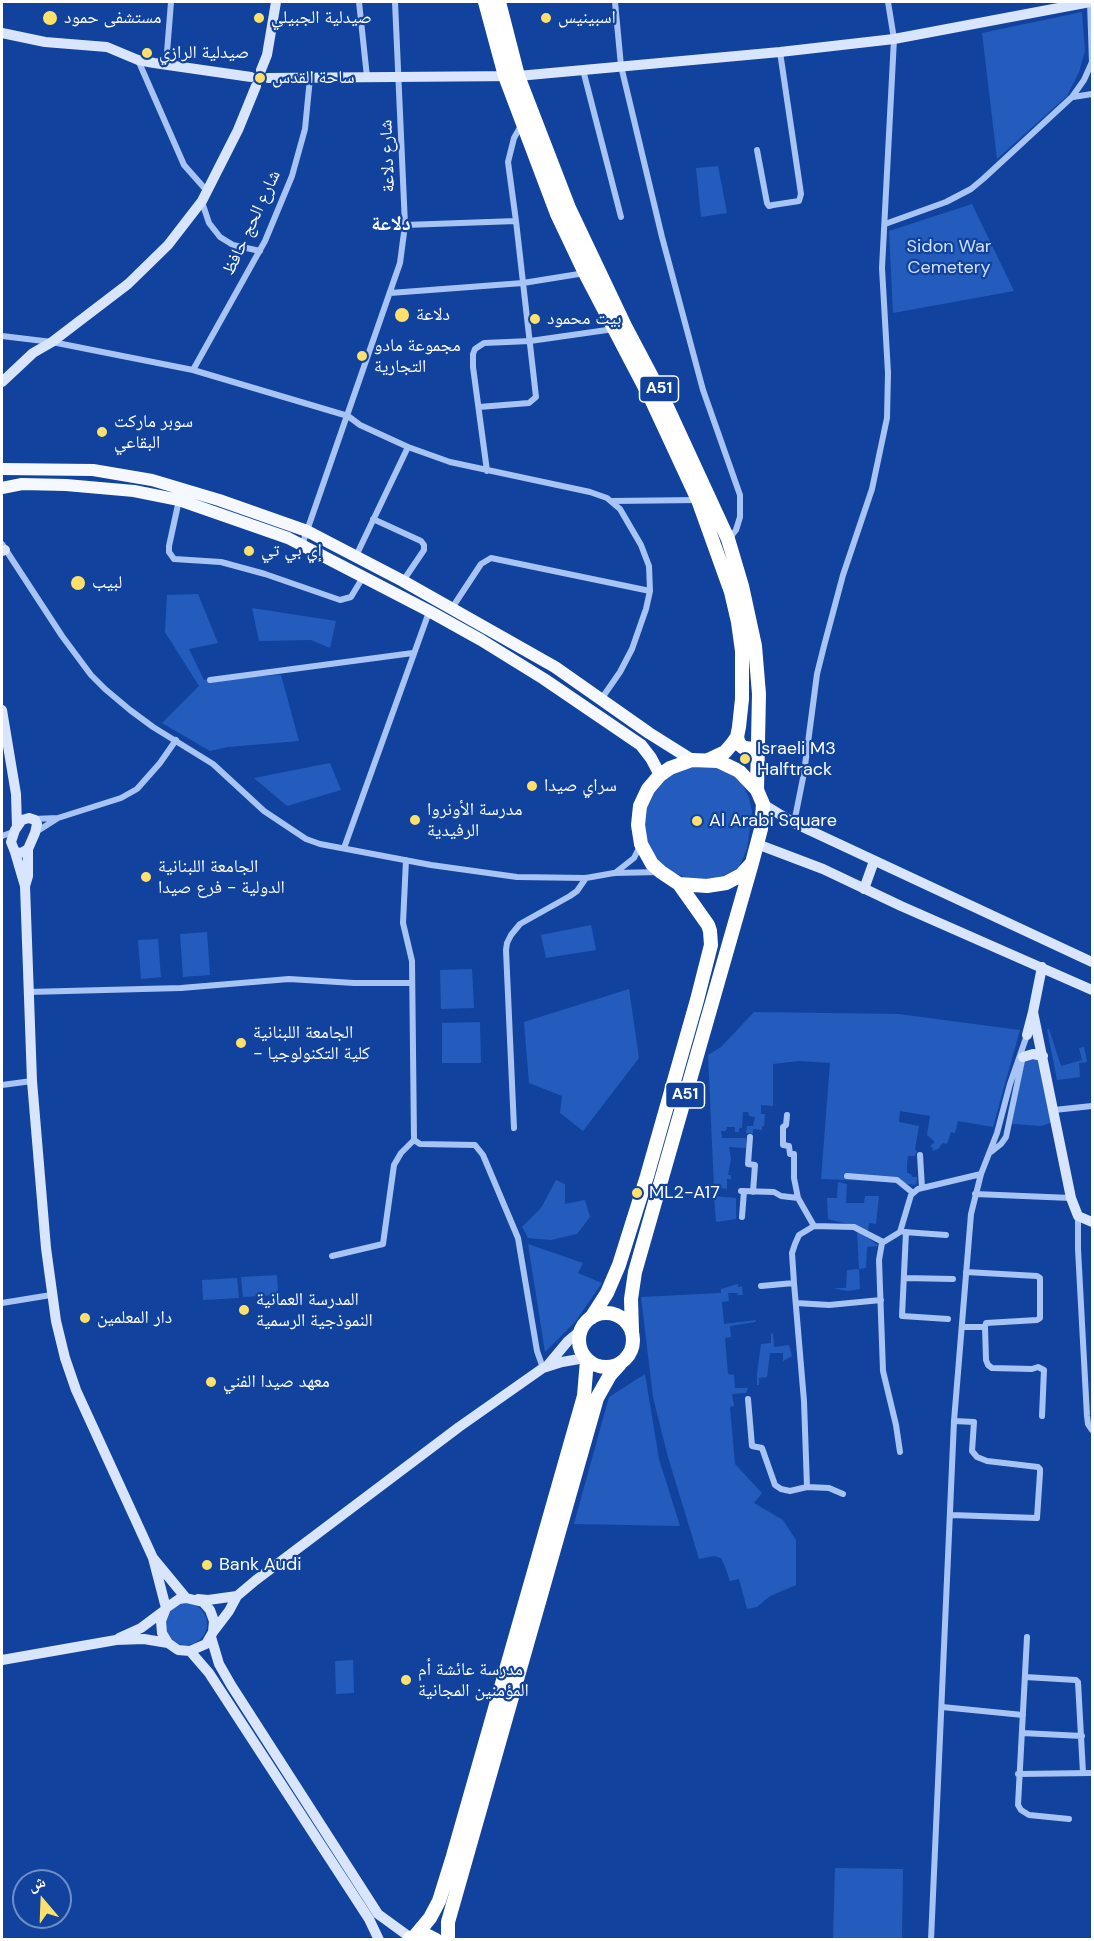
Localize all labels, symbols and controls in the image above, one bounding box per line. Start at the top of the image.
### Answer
place label: مستشفى حمود [64,7,161,29]
place label: صيدلية الجبيلي [271,7,372,29]
place label: اسبينيس [558,7,616,29]
marker: مستشفى حمود [41,9,59,27]
marker: صيدلية الجبيلي [252,11,266,25]
marker: اسبينيس [539,11,553,25]
place label: صيدلية الرازي [159,42,249,64]
marker: صيدلية الرازي [140,46,154,60]
place label: ساحة القدس [272,67,355,89]
marker: ساحة القدس [253,71,267,85]
street label: شارع دلاعة [376,119,400,193]
street label: شارع الحج حافظ [218,167,286,279]
district label: دلاعة [371,213,411,237]
park label: Sidon War Cemetery [907,236,991,278]
place label: دلاعة [416,304,450,326]
marker: دلاعة [393,306,411,324]
place label: بيت محمود [547,308,621,330]
marker: بيت محمود [528,312,542,326]
place label: مجموعة مادو التجارية [374,335,461,378]
marker: مجموعة مادو التجارية [355,349,369,363]
road number: A51 [640,376,678,402]
place label: سوبر ماركت البقاعي [114,411,193,454]
marker: سوبر ماركت البقاعي [95,425,109,439]
place label: إي بي تي [261,540,322,562]
marker: إي بي تي [242,544,256,558]
place label: لبيب [92,572,122,594]
marker: لبيب [69,574,87,592]
place label: Israeli M3 Halftrack [757,738,836,780]
marker: Israeli M3 Halftrack [738,752,752,766]
place label: سراي صيدا [544,775,617,797]
marker: سراي صيدا [525,779,539,793]
place label: مدرسة الأونروا الرفيدية [427,799,522,842]
place label: Al Arabi Square [709,810,837,832]
marker: مدرسة الأونروا الرفيدية [408,813,422,827]
marker: Al Arabi Square [690,814,704,828]
place label: الجامعة اللبنانية الدولية - فرع صيدا [158,856,285,898]
marker: الجامعة اللبنانية الدولية - فرع صيدا [139,870,153,884]
place label: الجامعة اللبنانية - كلية التكنولوجيا [253,1022,370,1064]
marker: الجامعة اللبنانية - كلية التكنولوجيا [234,1036,248,1050]
road number: A51 [666,1082,704,1108]
place label: ML2-A17 [649,1182,720,1204]
marker: ML2-A17 [630,1186,644,1200]
place label: المدرسة العمانية النموذجية الرسمية [256,1289,373,1332]
marker: المدرسة العمانية النموذجية الرسمية [237,1303,251,1317]
place label: دار المعلمين [97,1307,172,1329]
marker: دار المعلمين [78,1311,92,1325]
place label: معهد صيدا الفني [223,1371,330,1393]
marker: معهد صيدا الفني [204,1375,218,1389]
place label: Bank Audi [219,1554,302,1576]
marker: Bank Audi [200,1558,214,1572]
place label: مدرسة عائشة أم المؤمنين المجانية [418,1659,529,1702]
marker: مدرسة عائشة أم المؤمنين المجانية [399,1673,413,1687]
north arrow [12,1869,72,1929]
text: ش [25,1871,48,1896]

